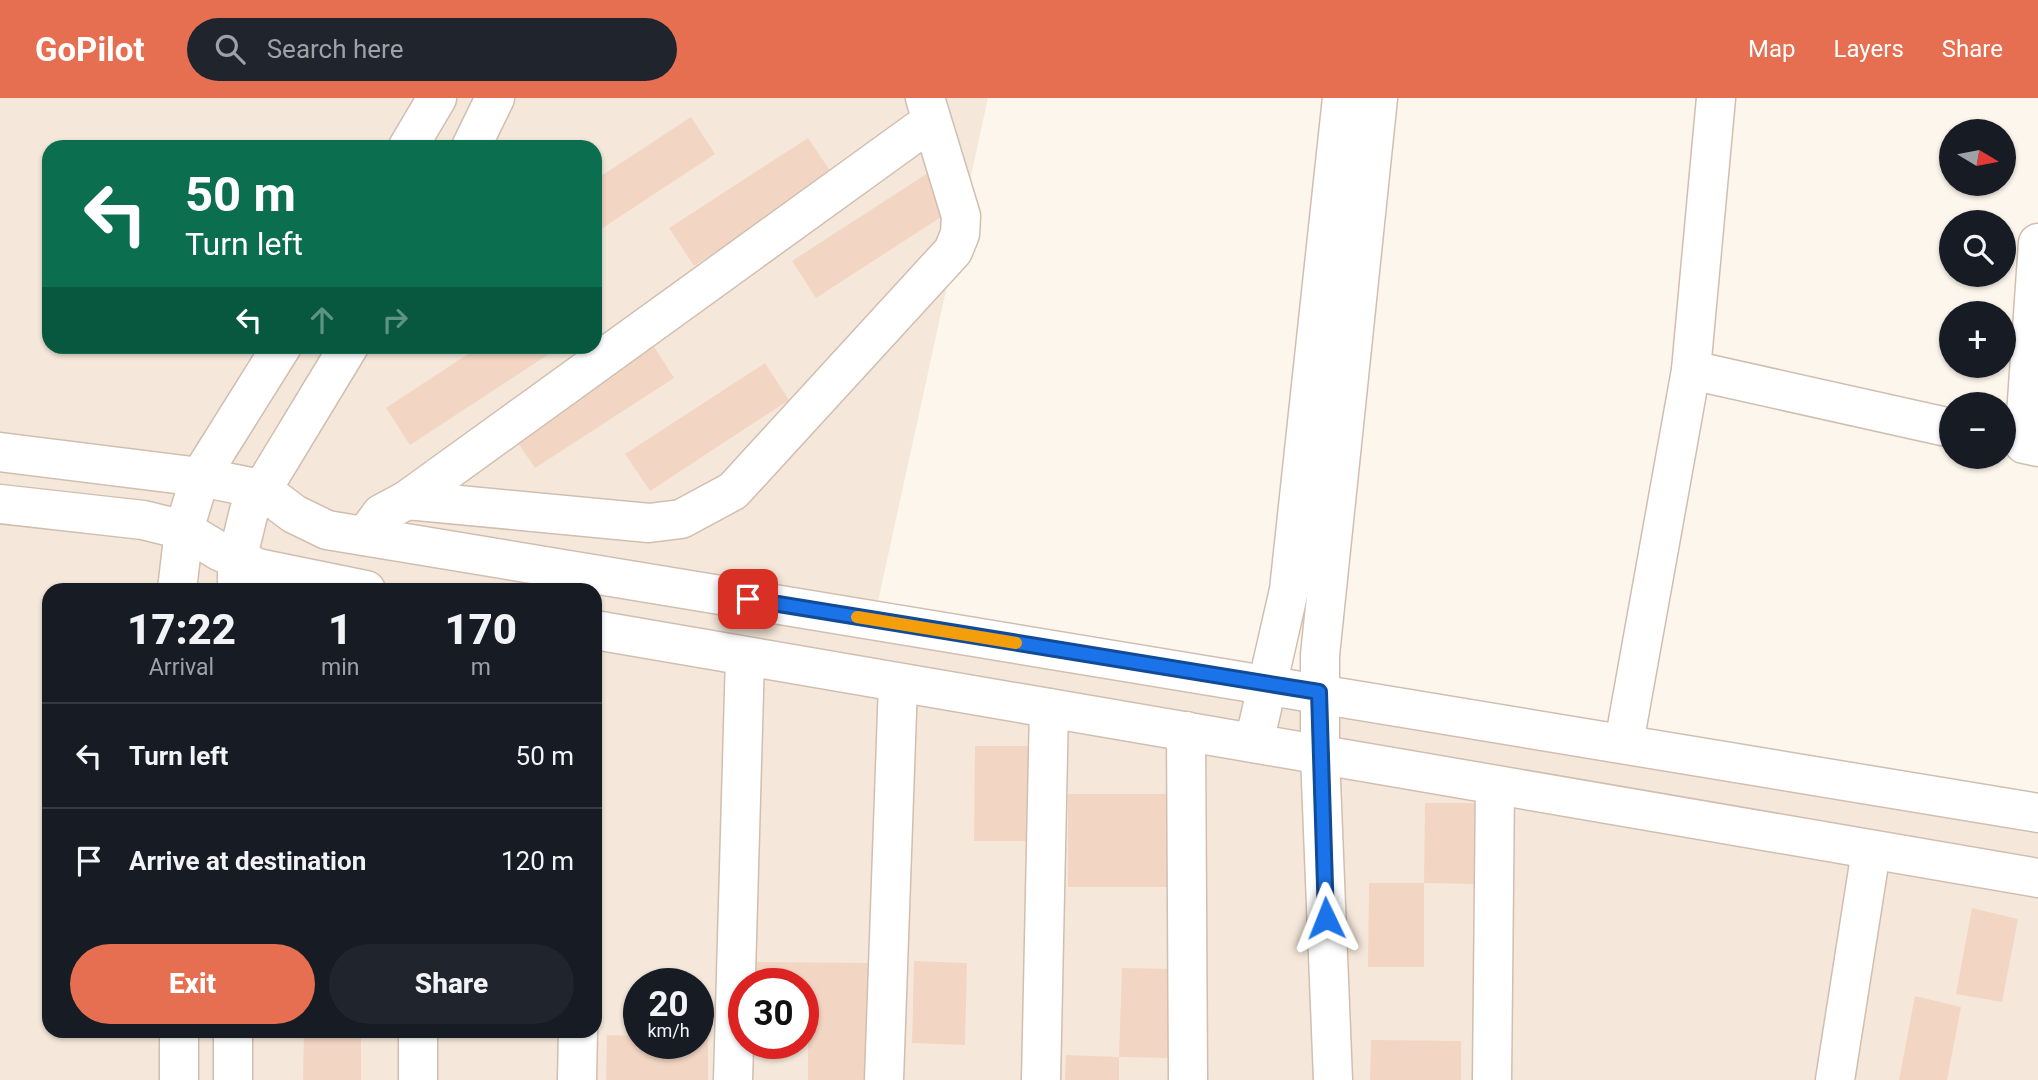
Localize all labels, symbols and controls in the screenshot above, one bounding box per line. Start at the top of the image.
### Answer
search box [187,18,677,81]
text: GoPilot [35,30,145,69]
icon: search [211,30,249,68]
text: Search here [267,34,403,64]
text: Map [1748,35,1796,63]
text: Layers [1834,35,1904,63]
text: Share [1942,35,2003,63]
north arrow [1939,119,2016,196]
map controls [1939,119,2016,469]
text: 50 m [185,166,296,223]
icon: left [70,168,161,259]
button: search [1939,210,2016,287]
text: Turn left [185,225,303,263]
icon: left [230,301,268,339]
icon: ahead [303,301,341,339]
icon: right [376,301,414,339]
button: + [1939,301,2016,378]
button: − [1939,392,2016,469]
pin [718,569,778,629]
icon: arrive [729,580,767,618]
text: 17:22 [127,605,236,654]
text: 1 [328,605,352,654]
text: 170 [444,605,517,654]
text: Arrival [149,654,214,681]
text: min [321,654,359,681]
text: m [471,654,491,681]
icon: left [70,737,108,775]
text: Turn left [129,741,228,771]
text: 50 m [516,741,574,771]
icon: arrive [70,842,108,880]
text: Arrive at destination [129,846,366,876]
text: 120 m [501,846,574,876]
position arrow [1289,881,1363,955]
button: Exit [70,944,315,1024]
button: Share [329,944,574,1024]
speed limit sign: 30 [728,968,819,1059]
text: 20 [648,984,689,1025]
text: km/h [647,1020,690,1041]

